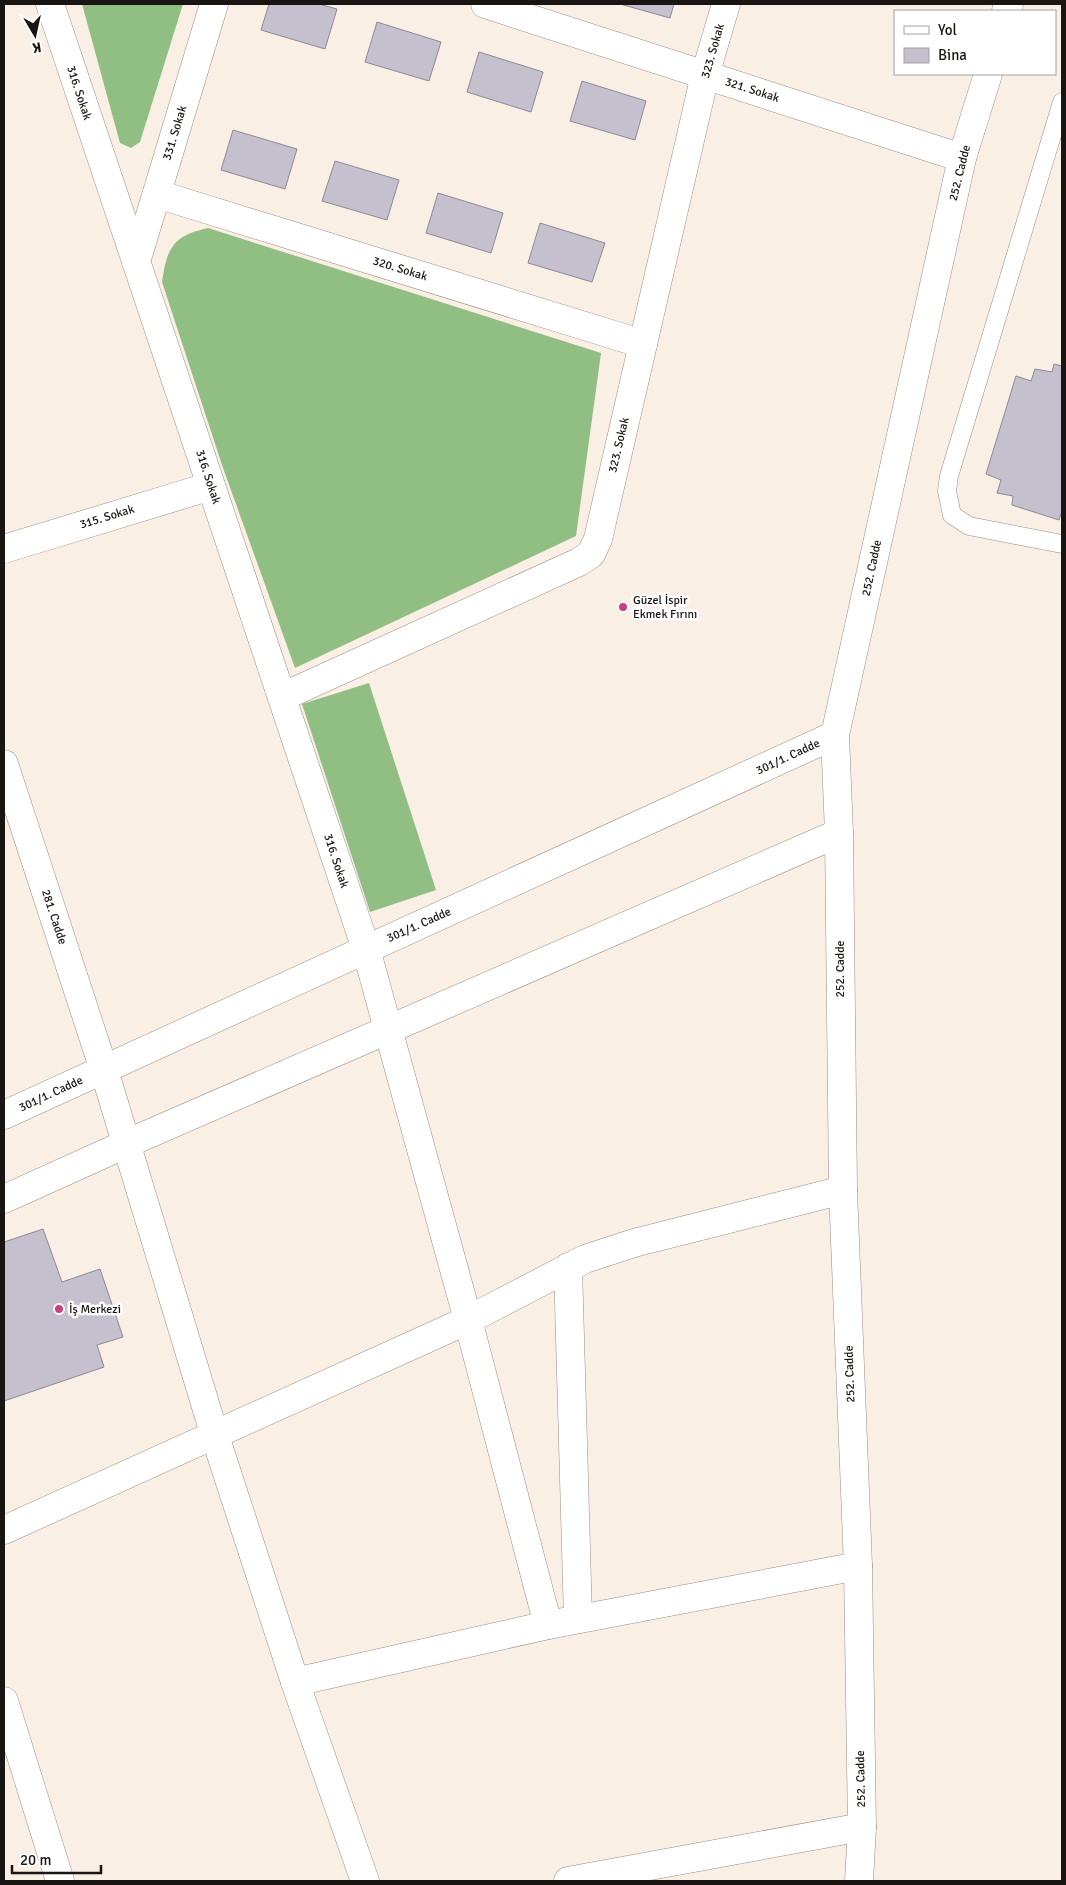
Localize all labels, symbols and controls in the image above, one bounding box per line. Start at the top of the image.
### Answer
north arrow [10,10,60,60]
legend [894,10,1056,75]
text: Yol [938,21,957,39]
street label: 323. Sokak [698,22,728,80]
text: K [31,38,43,56]
text: Bina [938,46,967,64]
street label: 316. Sokak [63,64,95,122]
street label: 321. Sokak [723,74,781,106]
street label: 331. Sokak [160,104,190,162]
street label: 252. Cadde [946,143,974,203]
street label: 320. Sokak [371,254,429,284]
street label: 323. Sokak [605,416,633,474]
street label: 316. Sokak [192,448,224,506]
street label: 315. Sokak [78,502,136,532]
street label: 252. Cadde [859,538,885,598]
place label: Güzel İspir Ekmek Fırını [633,593,697,622]
marker: Güzel İspir Ekmek Fırını [617,601,629,613]
street label: 301/1. Cadde [754,736,822,778]
street label: 316. Sokak [320,832,352,890]
street label: 281. Cadde [38,887,70,947]
street label: 301/1. Cadde [385,904,453,946]
street label: 252. Cadde [833,940,848,998]
street label: 301/1. Cadde [17,1073,85,1115]
place label: İş Merkezi [69,1302,121,1317]
marker: İş Merkezi [53,1303,65,1315]
street label: 252. Cadde [842,1345,858,1403]
street label: 252. Cadde [853,1750,869,1808]
scale bar [12,1842,101,1874]
text: 20 m [20,1851,51,1869]

